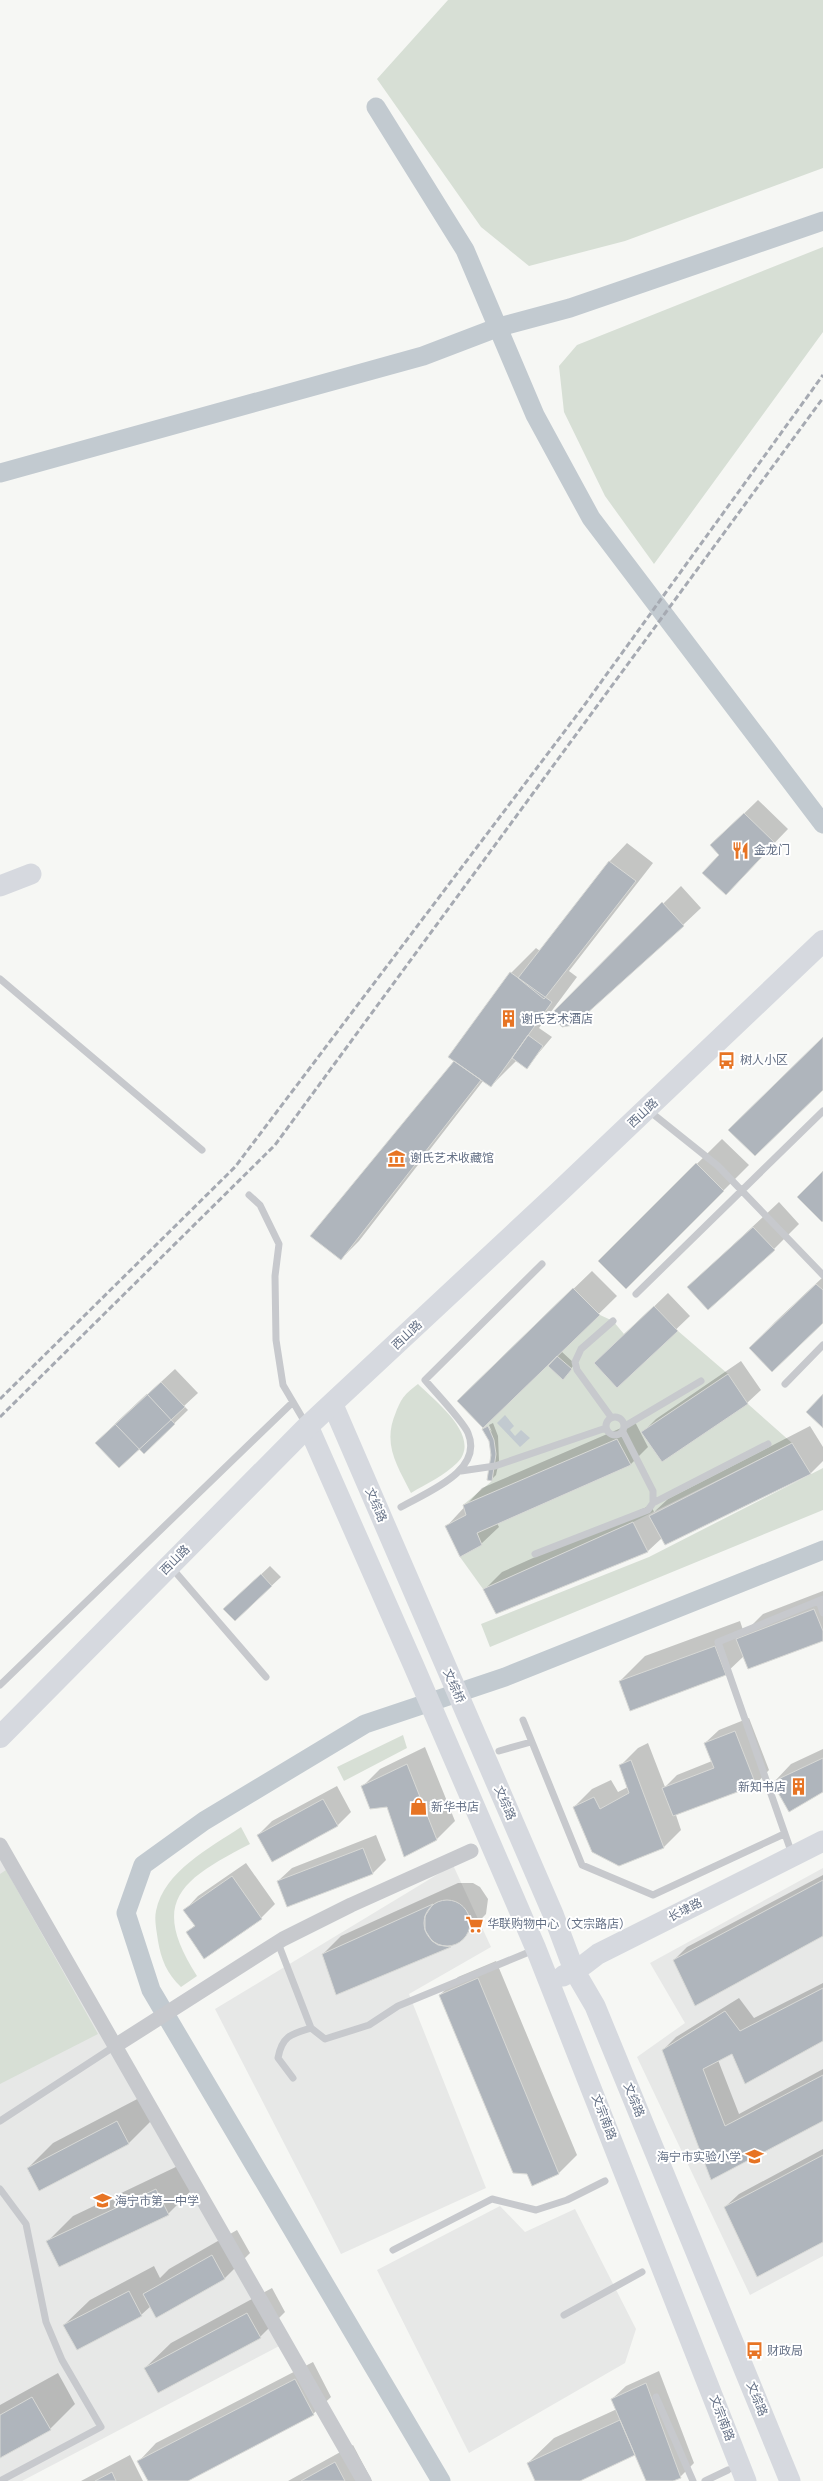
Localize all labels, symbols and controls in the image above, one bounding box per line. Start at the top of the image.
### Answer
restaurant icon: 金龙门 [731,840,751,860]
place label: 金龙门 [754,841,790,859]
building icon: 谢氏艺术酒店 [498,1009,518,1029]
place label: 谢氏艺术酒店 [521,1010,593,1028]
bus stop icon: 树人小区 [717,1050,737,1070]
place label: 树人小区 [740,1051,788,1069]
street label: 西山路 [624,1094,662,1132]
museum icon: 谢氏艺术收藏馆 [387,1148,407,1168]
place label: 谢氏艺术收藏馆 [410,1149,494,1167]
street label: 西山路 [388,1316,426,1354]
street label: 文综路 [361,1485,391,1525]
street label: 西山路 [156,1541,194,1579]
street label: 文综桥 [438,1666,470,1706]
building icon: 新知书店 [789,1777,809,1797]
place label: 新知书店 [738,1778,786,1796]
street label: 文综路 [490,1783,520,1823]
shop icon: 新华书店 [408,1797,428,1817]
place label: 新华书店 [431,1798,479,1816]
street label: 长埭路 [665,1894,705,1926]
supermarket icon: 华联购物中心（文宗路店） [464,1914,484,1934]
place label: 华联购物中心（文宗路店） [487,1915,631,1933]
street label: 文综路 [619,2080,649,2120]
street label: 文宗南路 [587,2091,621,2143]
school or university icon: 海宁市实验小学 [744,2147,764,2167]
place label: 海宁市实验小学 [657,2148,741,2166]
school or university icon: 海宁市第一中学 [92,2191,112,2211]
place label: 海宁市第一中学 [115,2192,199,2210]
bus stop icon: 财政局 [744,2341,764,2361]
place label: 财政局 [767,2342,803,2360]
street label: 文综路 [742,2379,772,2419]
street label: 文宗南路 [705,2392,739,2444]

